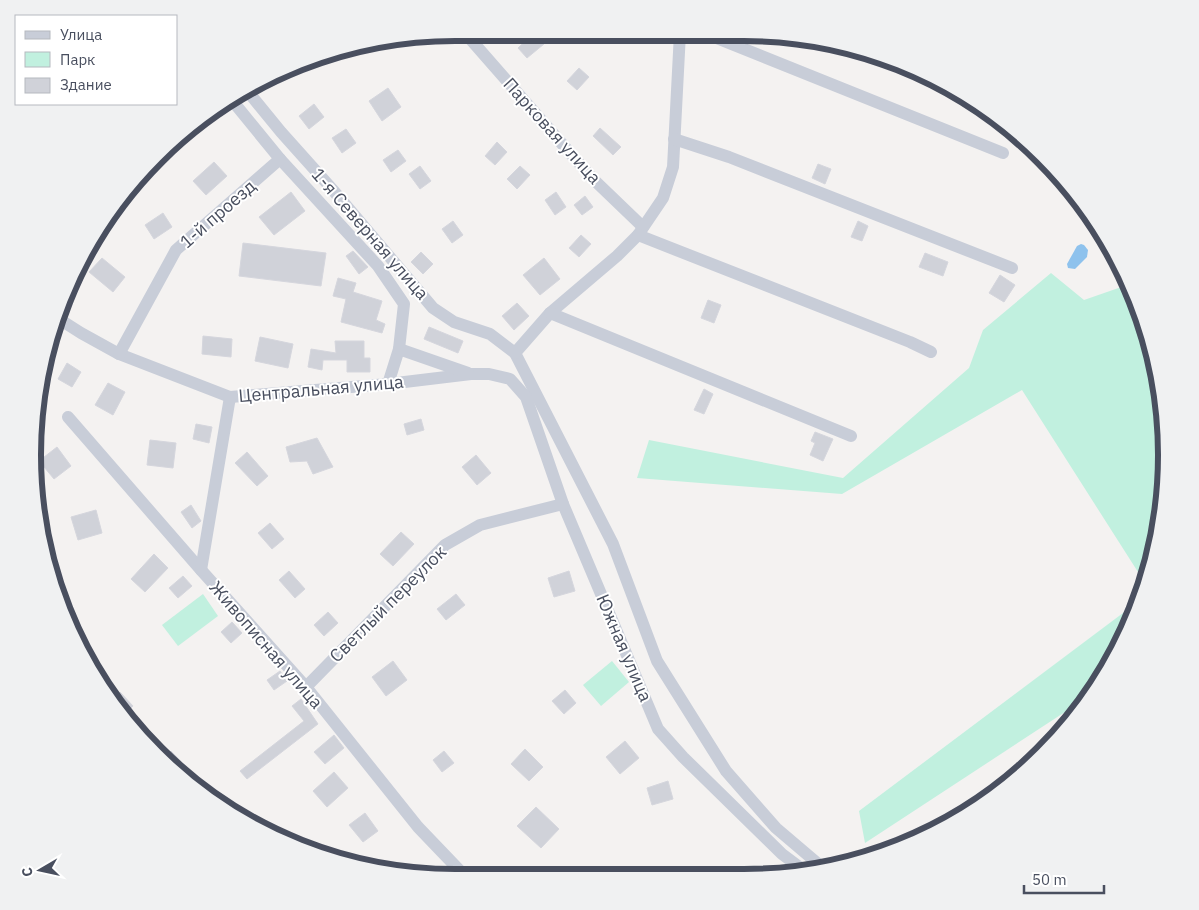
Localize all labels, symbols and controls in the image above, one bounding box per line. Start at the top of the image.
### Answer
legend [15,15,178,105]
text: Улица [60,25,102,44]
text: Парк [60,50,95,69]
street label: Парковая улица [498,73,607,189]
text: Здание [60,75,112,94]
street label: 1-я Северная улица [307,163,434,305]
street label: 1-й проезд [175,174,261,253]
street label: Центральная улица [237,370,405,407]
street label: Светлый переулок [324,540,451,667]
street label: Живописная улица [205,576,328,714]
street label: Южная улица [591,590,658,706]
north arrow [15,845,65,895]
scale bar [1024,862,1104,894]
text: С [18,866,37,878]
text: 50 m [1032,870,1067,889]

